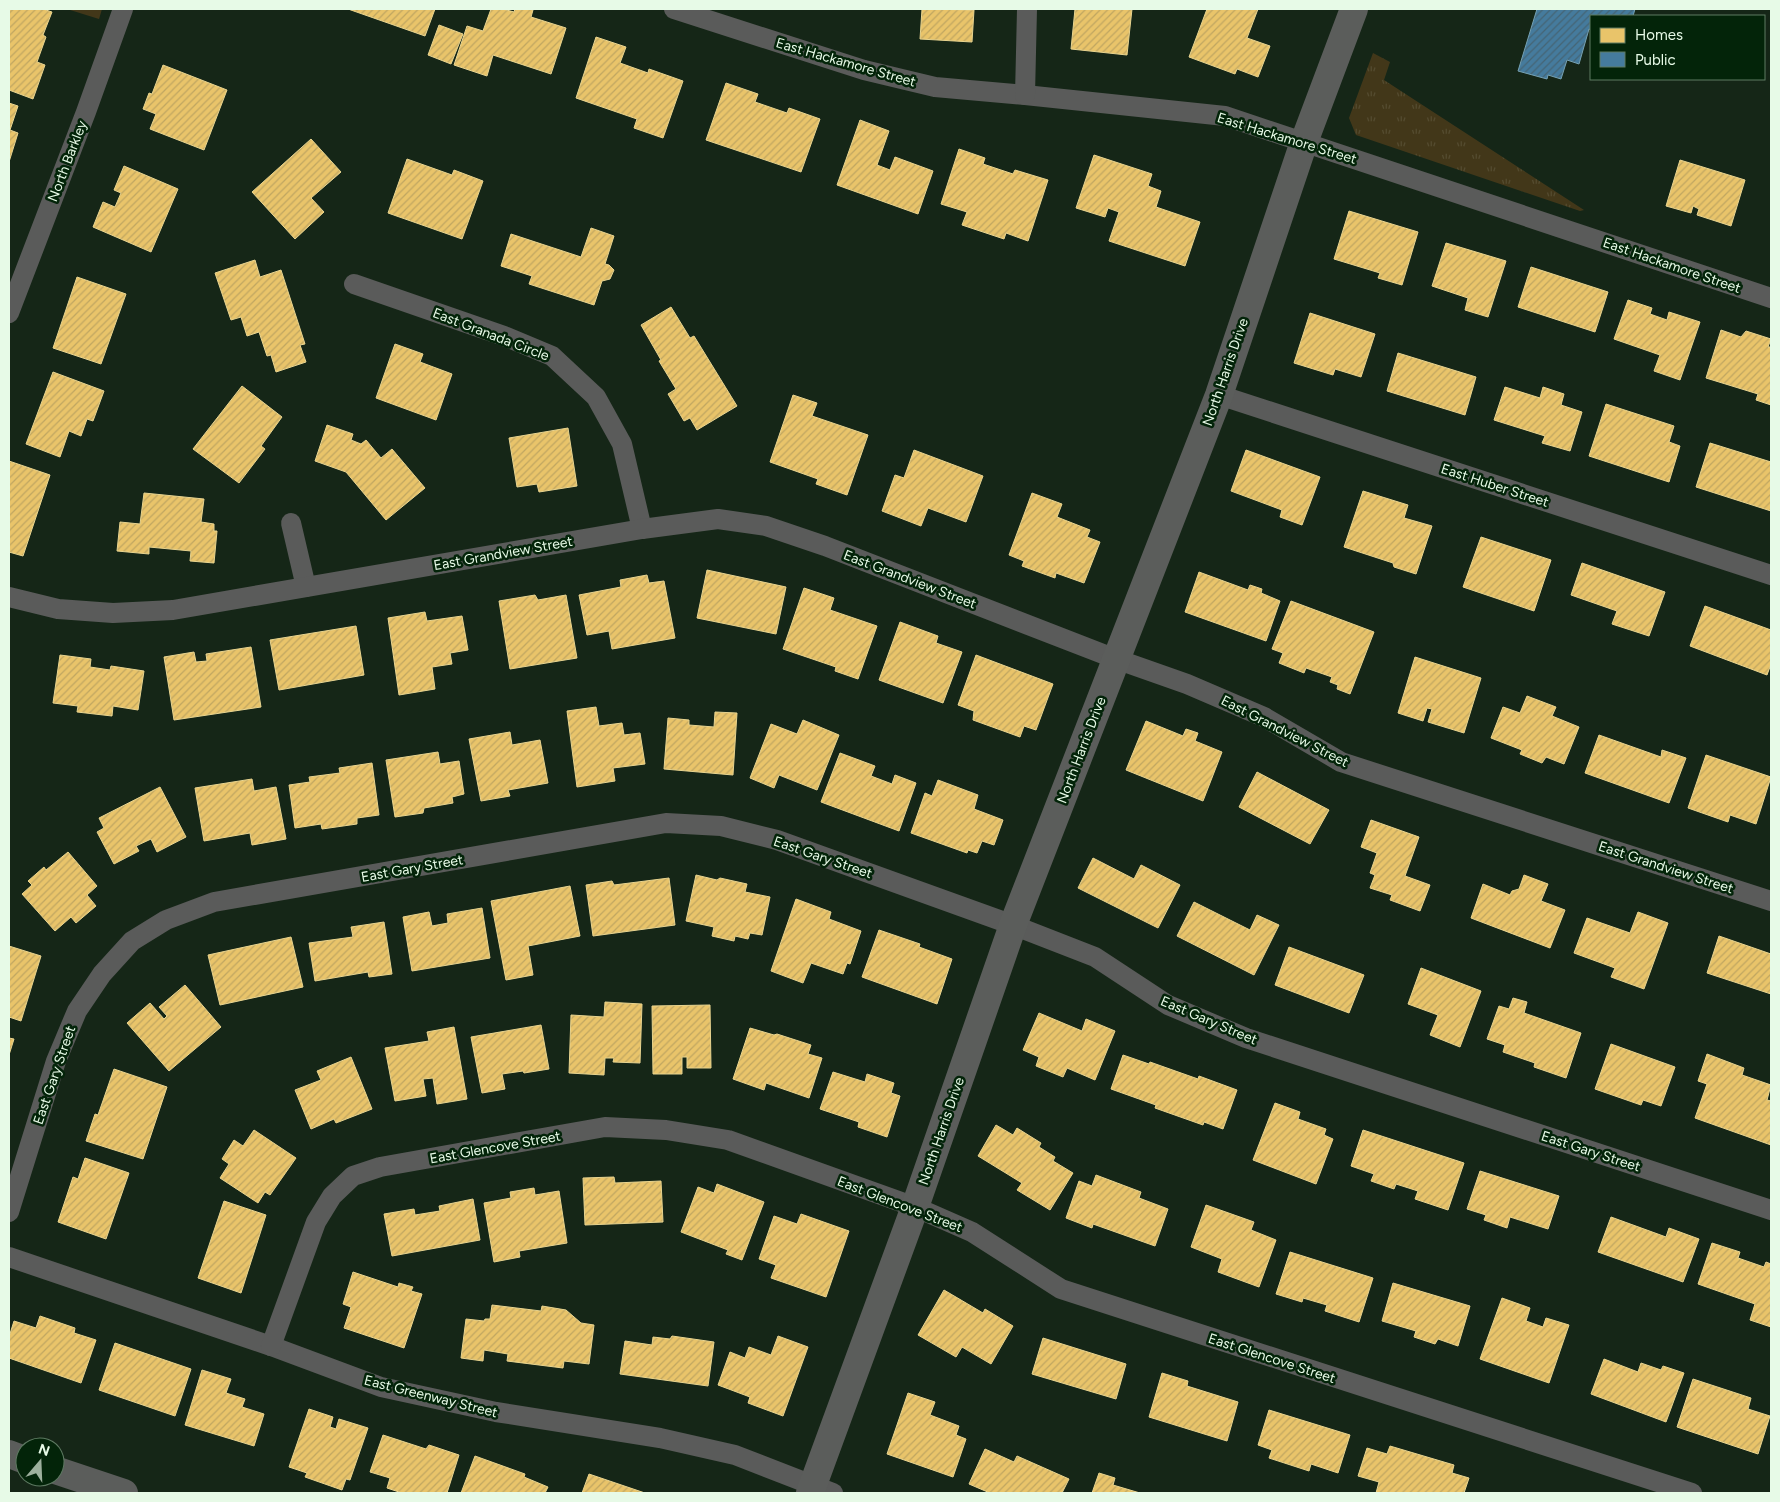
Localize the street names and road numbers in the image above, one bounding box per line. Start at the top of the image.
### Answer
street label: East Hackamore Street [774,34,918,91]
street label: East Hackamore Street [1215,109,1359,168]
street label: North Barkley [44,118,91,204]
street label: East Hackamore Street [1601,234,1743,297]
street label: East Granada Circle [430,304,552,365]
street label: North Harris Drive [1199,316,1252,428]
street label: East Huber Street [1439,460,1551,511]
street label: East Grandview Street [432,533,574,574]
street label: East Grandview Street [841,546,979,613]
street label: East Grandview Street [1218,692,1351,771]
street label: North Harris Drive [1053,694,1110,806]
street label: East Gary Street [771,833,874,882]
street label: East Grandview Street [1596,838,1735,897]
street label: East Gary Street [360,851,464,886]
street label: East Gary Street [1158,992,1260,1048]
street label: East Gary Street [30,1024,79,1127]
street label: North Harris Drive [915,1075,968,1187]
street label: East Gary Street [1539,1127,1643,1176]
street label: East Glencove Street [428,1128,562,1167]
street label: East Glencove Street [835,1173,965,1236]
street label: East Glencove Street [1206,1330,1338,1387]
street label: East Greenway Street [362,1372,499,1421]

